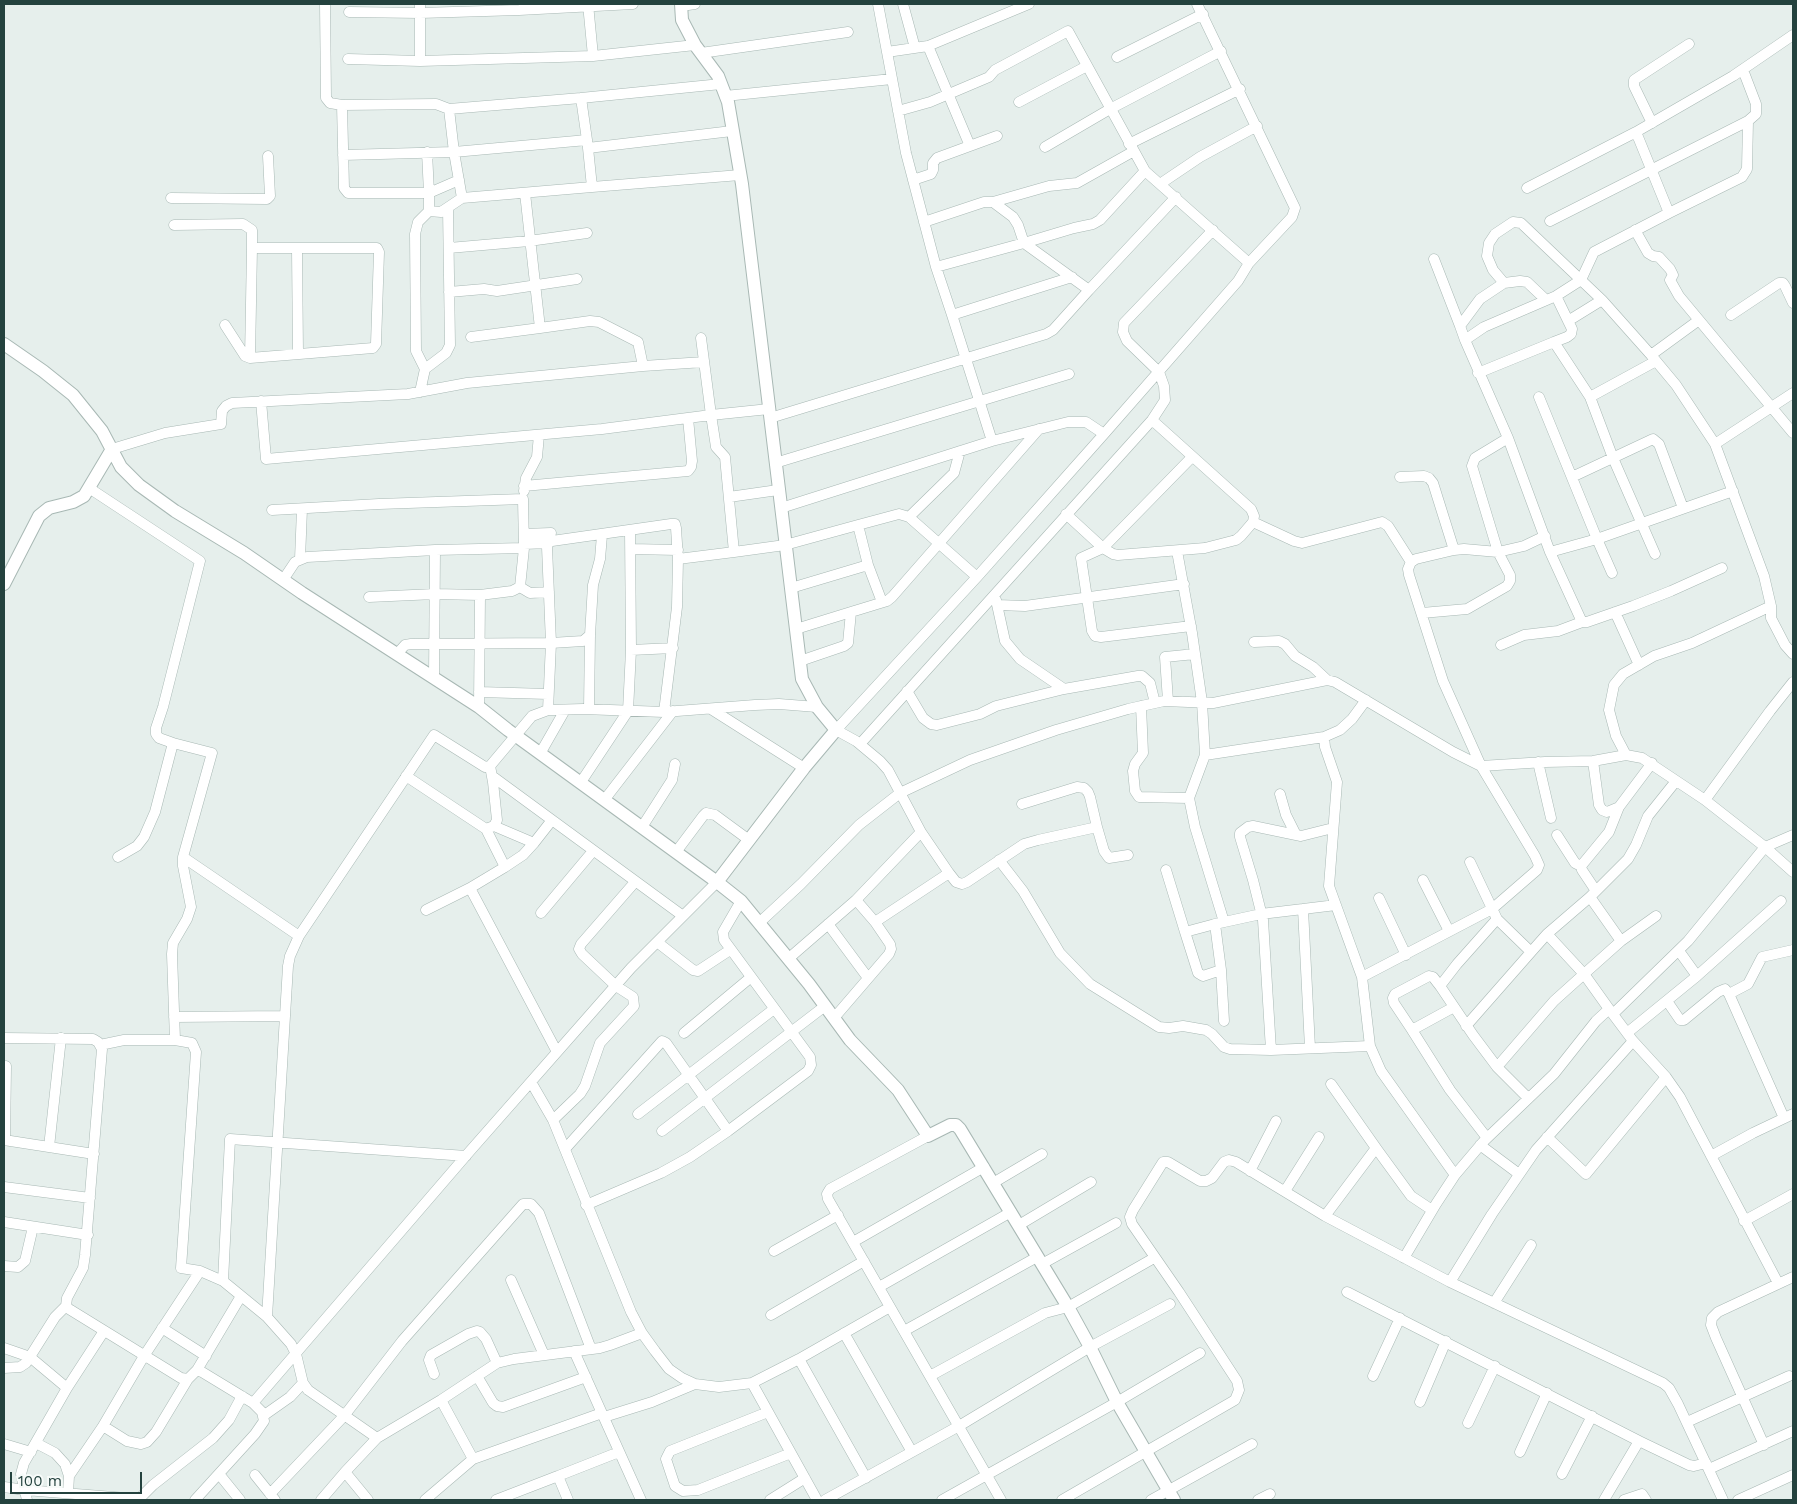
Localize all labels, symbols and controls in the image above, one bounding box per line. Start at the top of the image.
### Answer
scale bar [12,1462,145,1494]
text: 100 m [18,1472,62,1490]

